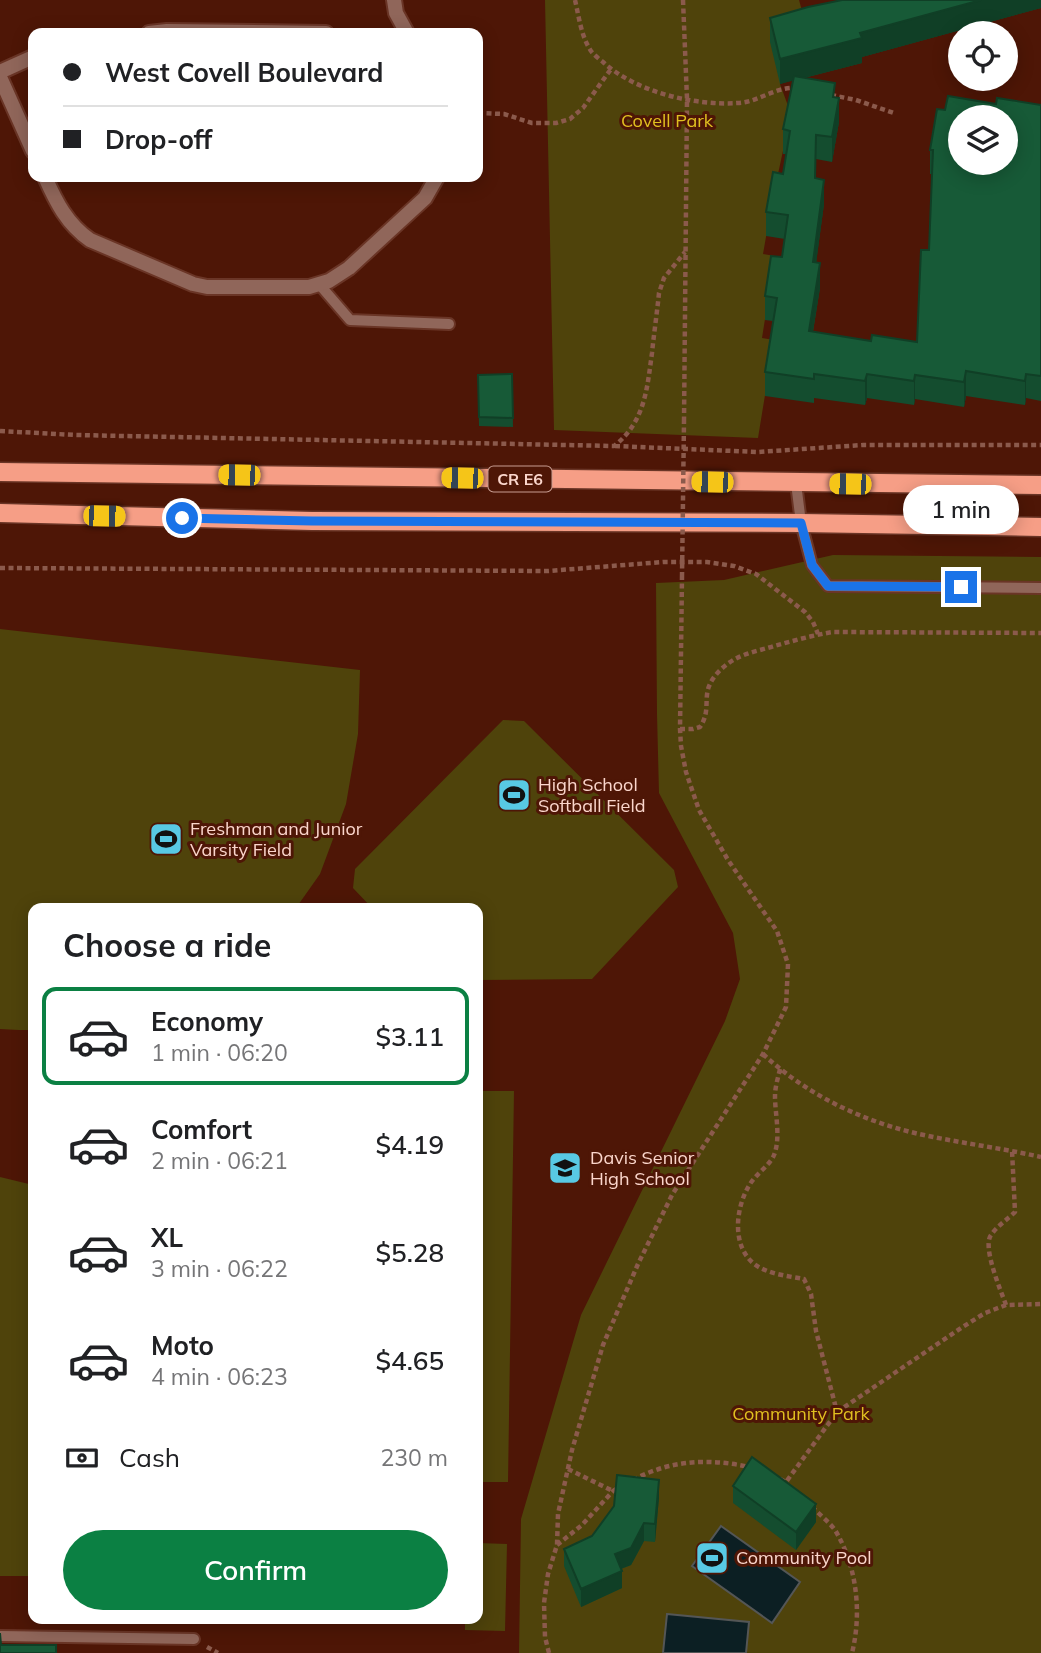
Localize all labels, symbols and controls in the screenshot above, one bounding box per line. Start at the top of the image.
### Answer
map controls [948,21,1018,175]
button: locate [948,21,1018,91]
text: West Covell Boulevard [105,56,383,89]
button: layers [948,105,1018,175]
park label: Covell Park [621,109,714,132]
text: Drop-off [105,123,212,156]
car [218,464,261,486]
road number: CR E6 [489,466,552,492]
car [441,467,484,489]
car [691,471,734,493]
car [829,473,872,495]
callout: 1 min [903,486,1019,534]
text: 1 min [931,495,991,524]
route start [166,502,198,534]
car [83,505,126,527]
route end [945,571,977,603]
place label: High School Softball Field [538,773,646,817]
sports icon: High School Softball Field [495,776,533,814]
place label: Freshman and Junior Varsity Field [190,817,363,861]
sports icon: Freshman and Junior Varsity Field [147,820,185,858]
text: Choose a ride [63,925,271,965]
icon: car [67,1005,130,1068]
text: Economy [151,1005,263,1038]
text: $3.11 [375,1020,444,1053]
text: 1 min · 06:20 [151,1038,288,1067]
icon: car [67,1113,130,1176]
text: Comfort [151,1113,252,1146]
text: $4.19 [375,1128,444,1161]
text: 2 min · 06:21 [151,1146,288,1175]
place label: Davis Senior High School [590,1146,695,1190]
school or university icon: Davis Senior High School [546,1149,584,1187]
icon: car [67,1221,130,1284]
text: XL [151,1221,183,1254]
text: $5.28 [375,1236,444,1269]
text: 3 min · 06:22 [151,1254,288,1283]
icon: car [67,1329,130,1392]
text: Moto [151,1329,214,1362]
text: $4.65 [375,1344,444,1377]
text: 4 min · 06:23 [151,1362,288,1391]
park label: Community Park [732,1402,870,1425]
icon: cash [63,1439,101,1477]
text: Cash [119,1441,180,1474]
text: 230 m [380,1443,448,1472]
button: Confirm [63,1530,448,1610]
sports icon: Community Pool [693,1539,731,1577]
place label: Community Pool [736,1546,872,1569]

